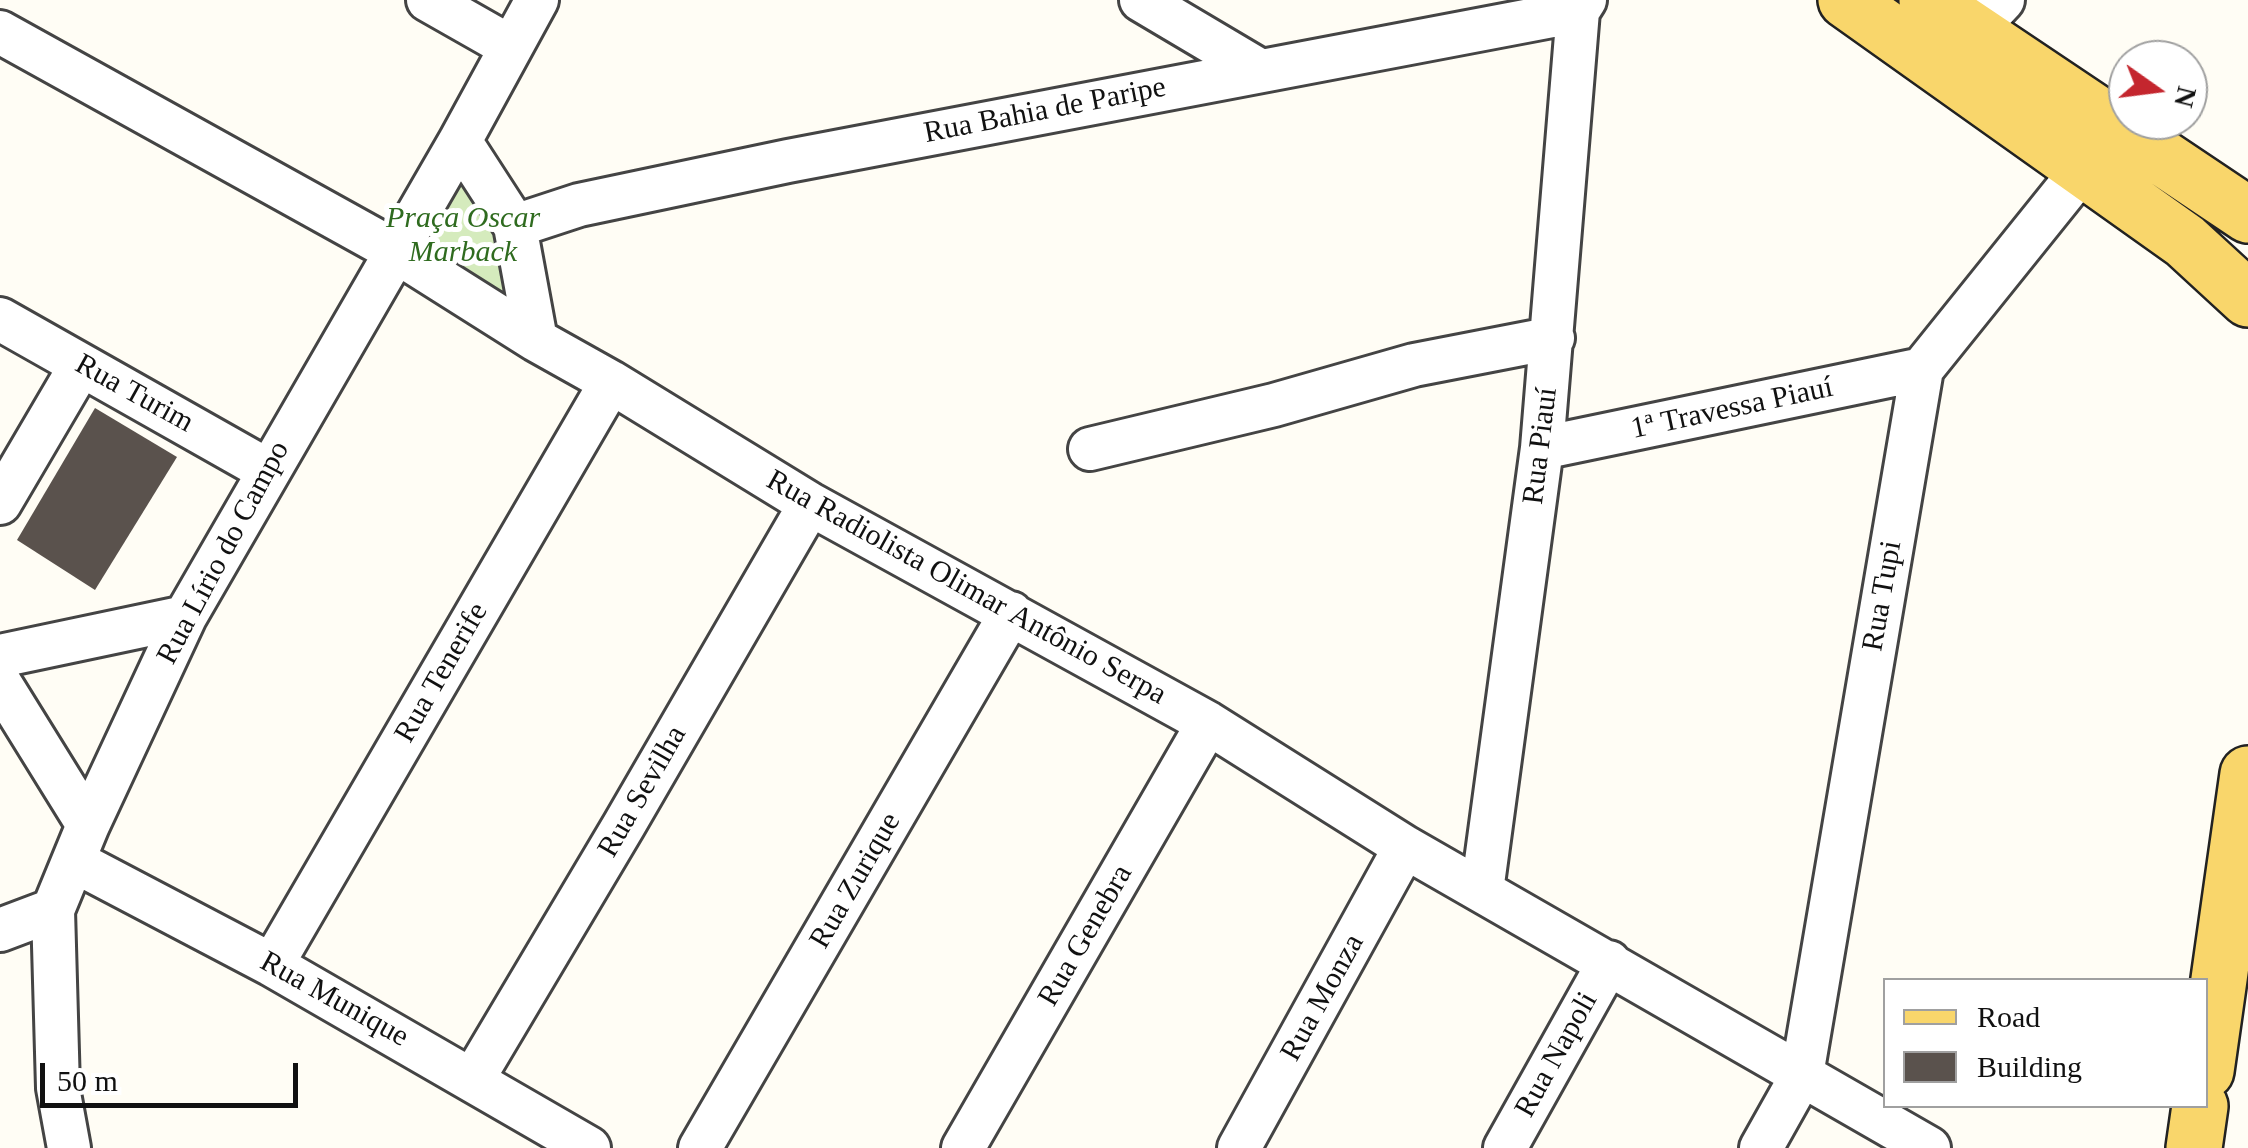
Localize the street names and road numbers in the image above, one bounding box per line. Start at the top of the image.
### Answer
street label: Rua Bahia de Paripe [921,70,1169,152]
street label: Rua Turim [69,347,199,441]
street label: 1ª Travessa Piauí [1628,370,1836,448]
street label: Rua Piauí [1516,385,1566,507]
street label: Rua Lírio do Campo [150,435,298,671]
street label: Rua Radiolista Olimar Antônio Serpa [760,463,1172,713]
street label: Rua Tupi [1856,538,1910,654]
street label: Rua Tenerife [388,597,496,749]
street label: Rua Sevilha [591,720,695,864]
street label: Rua Zurique [803,807,909,955]
street label: Rua Genebra [1031,859,1141,1013]
street label: Rua Monza [1274,928,1372,1068]
street label: Rua Munique [253,944,415,1056]
street label: Rua Napoli [1508,986,1606,1124]

